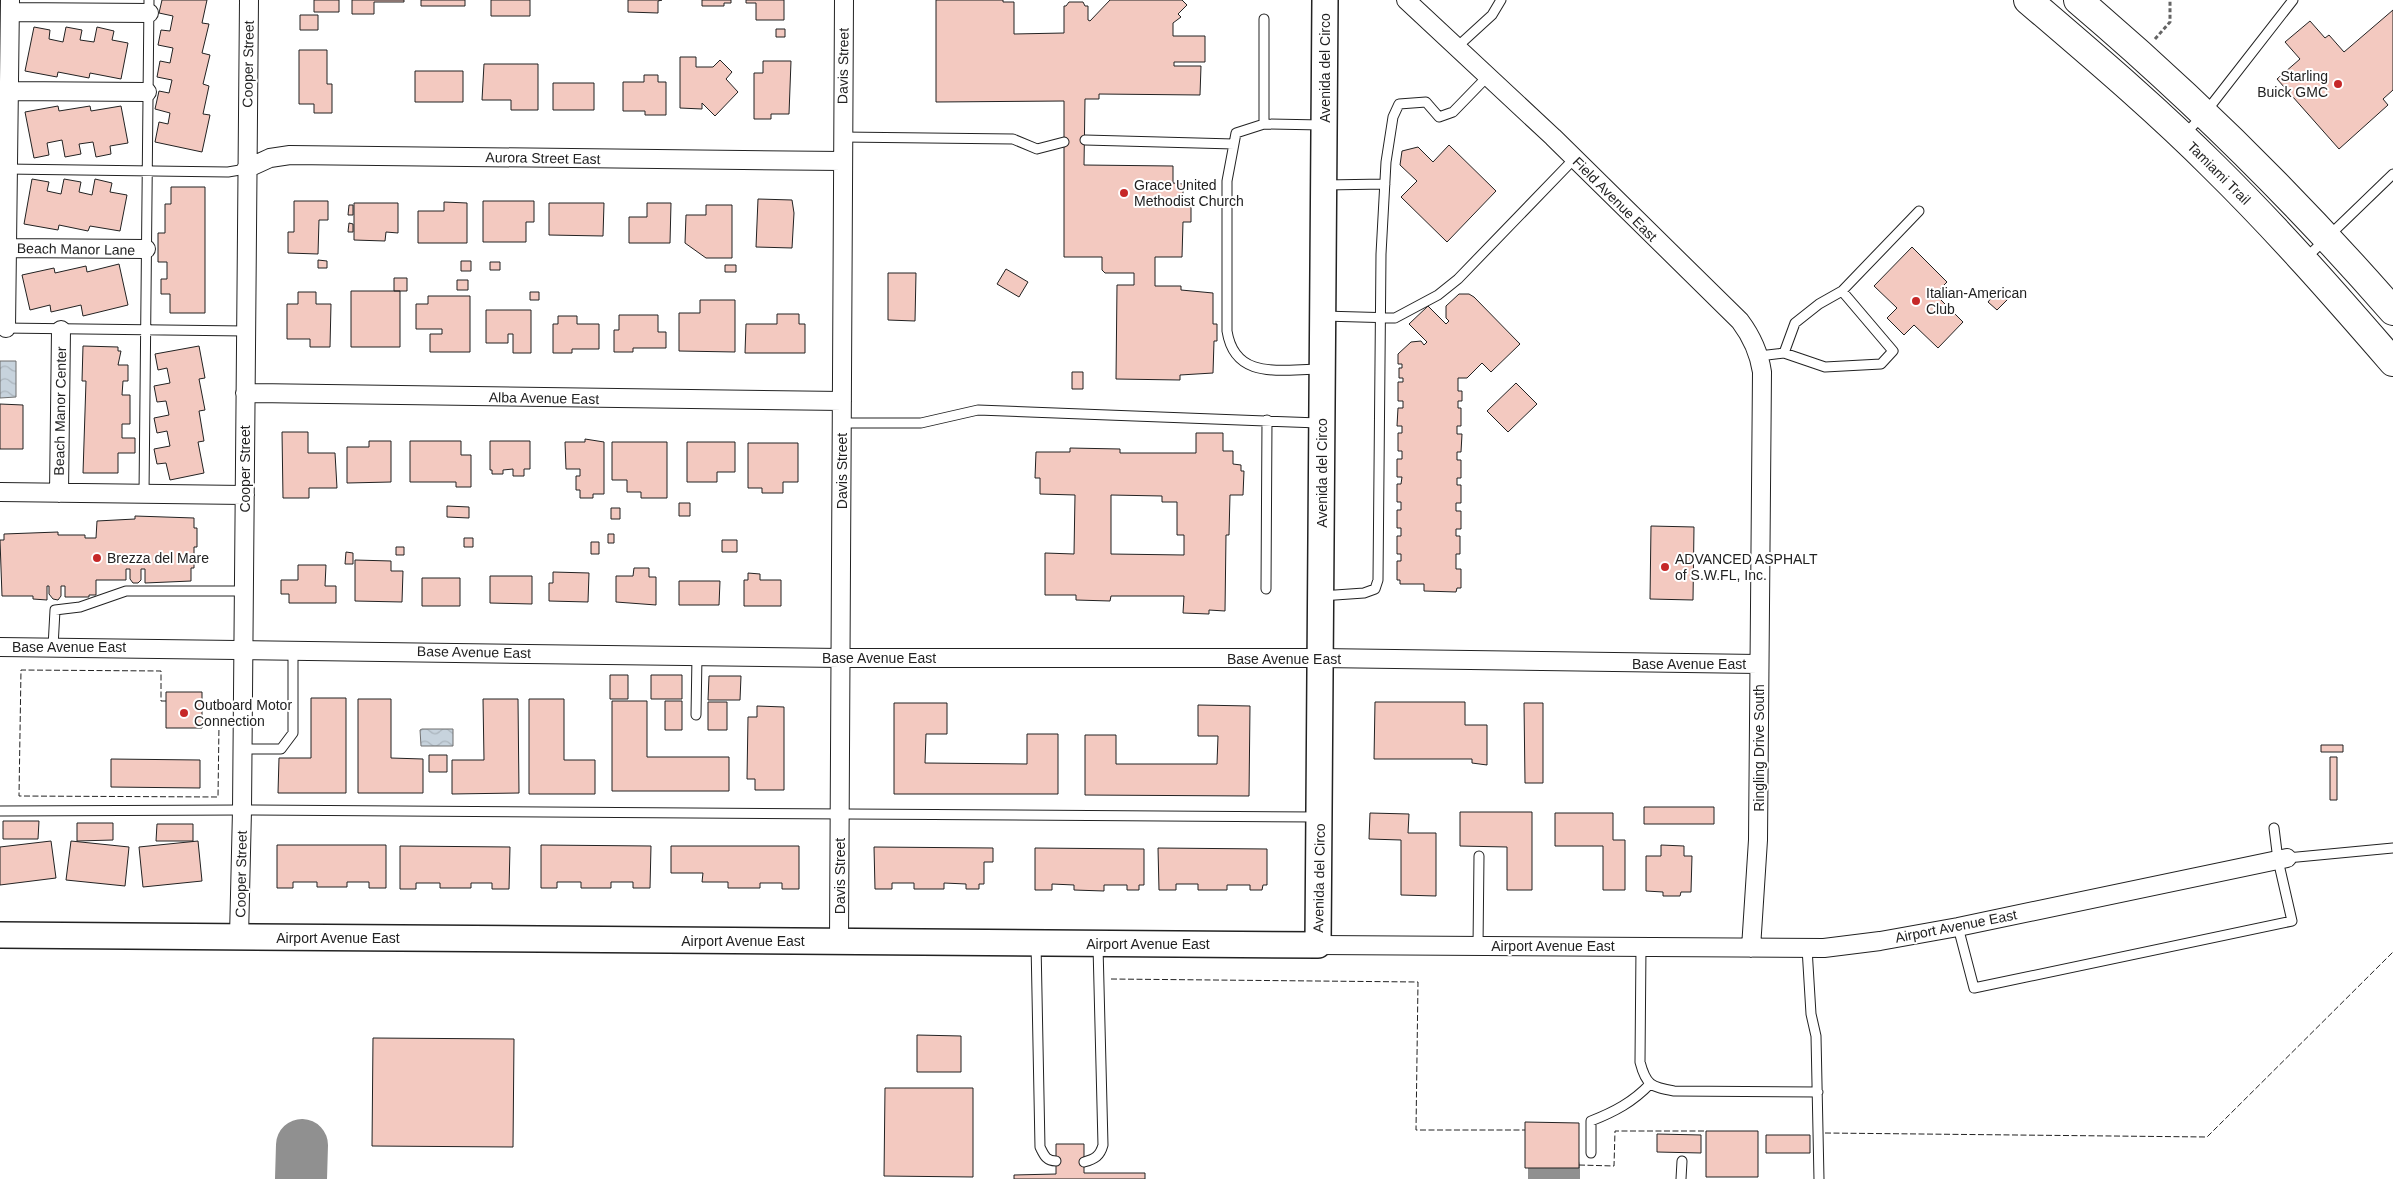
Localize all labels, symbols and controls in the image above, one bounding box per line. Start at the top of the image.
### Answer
street label: Avenida del Circo [1317,13,1333,123]
street label: Cooper Street [239,20,257,108]
street label: Davis Street [834,28,852,104]
place label: Starling Buick GMC [2257,68,2328,100]
marker: Starling Buick GMC [2332,78,2344,90]
street label: Tamiami Trail [2184,138,2254,208]
street label: Aurora Street East [485,149,601,167]
street label: Field Avenue East [1570,154,1661,245]
place label: Grace United Methodist Church [1134,177,1244,209]
marker: Grace United Methodist Church [1118,187,1130,199]
street label: Beach Manor Lane [17,240,135,258]
place label: Italian-American Club [1926,285,2027,317]
marker: Italian-American Club [1910,295,1922,307]
street label: Beach Manor Center [51,346,69,476]
street label: Alba Avenue East [489,389,599,407]
street label: Avenida del Circo [1314,418,1330,528]
street label: Cooper Street [237,425,253,513]
street label: Davis Street [834,433,850,509]
place label: Brezza del Mare [107,550,209,566]
place label: ADVANCED ASPHALT of S.W.FL, Inc. [1675,551,1818,583]
marker: Brezza del Mare [91,552,103,564]
marker: ADVANCED ASPHALT of S.W.FL, Inc. [1659,561,1671,573]
street label: Base Avenue East [12,639,126,655]
street label: Base Avenue East [417,643,531,661]
street label: Base Avenue East [822,650,936,666]
street label: Base Avenue East [1227,651,1341,667]
street label: Base Avenue East [1632,656,1746,672]
street label: Ringling Drive South [1751,684,1767,812]
place label: Outboard Motor Connection [194,697,292,729]
marker: Outboard Motor Connection [178,707,190,719]
street label: Avenida del Circo [1310,823,1328,933]
street label: Cooper Street [232,830,250,918]
street label: Davis Street [832,838,848,914]
street label: Airport Avenue East [1894,906,2018,946]
street label: Airport Avenue East [276,930,400,946]
street label: Airport Avenue East [681,933,805,949]
street label: Airport Avenue East [1086,936,1210,952]
street label: Airport Avenue East [1491,938,1615,954]

